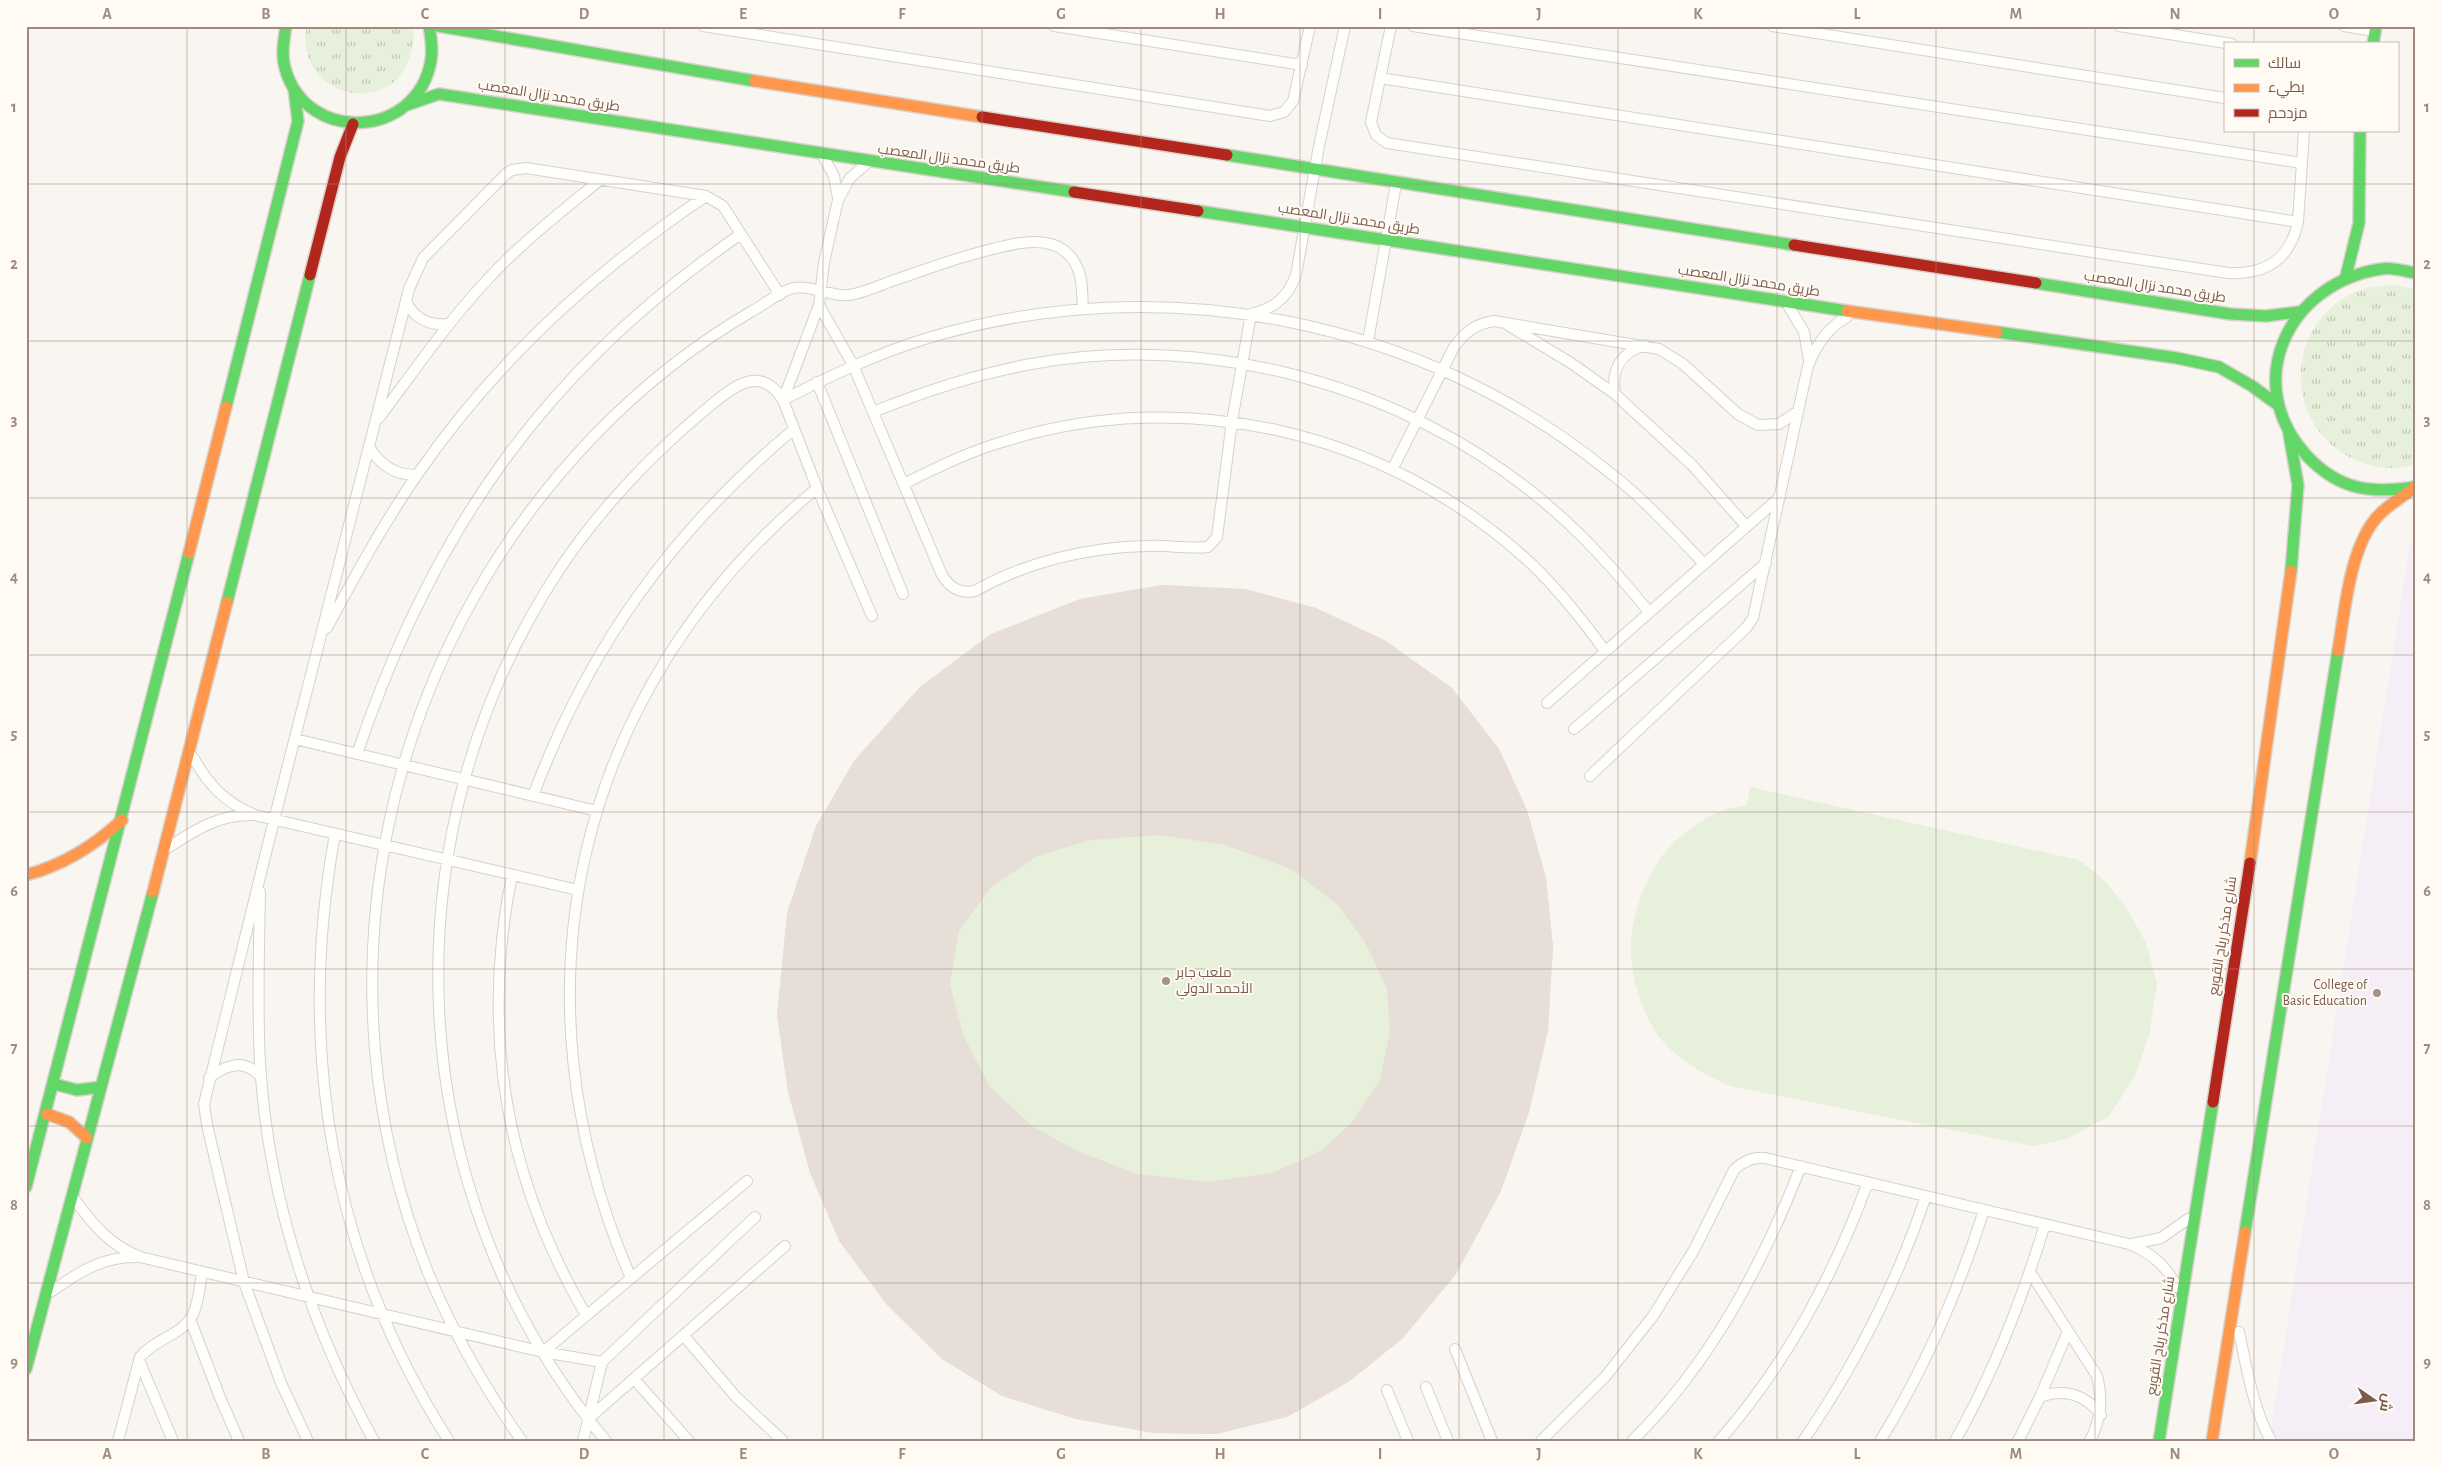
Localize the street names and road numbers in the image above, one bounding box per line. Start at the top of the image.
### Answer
street label: طريق محمد نزال المعصب [477,78,621,115]
street label: طريق محمد نزال المعصب [877,142,1021,177]
street label: طريق محمد نزال المعصب [1277,201,1421,238]
street label: طريق محمد نزال المعصب [1677,263,1821,300]
street label: طريق محمد نزال المعصب [2083,269,2227,306]
street label: شارع مذكر رباح القوبع [2207,875,2240,997]
street label: شارع مذكر رباح القوبع [2145,1275,2178,1397]

